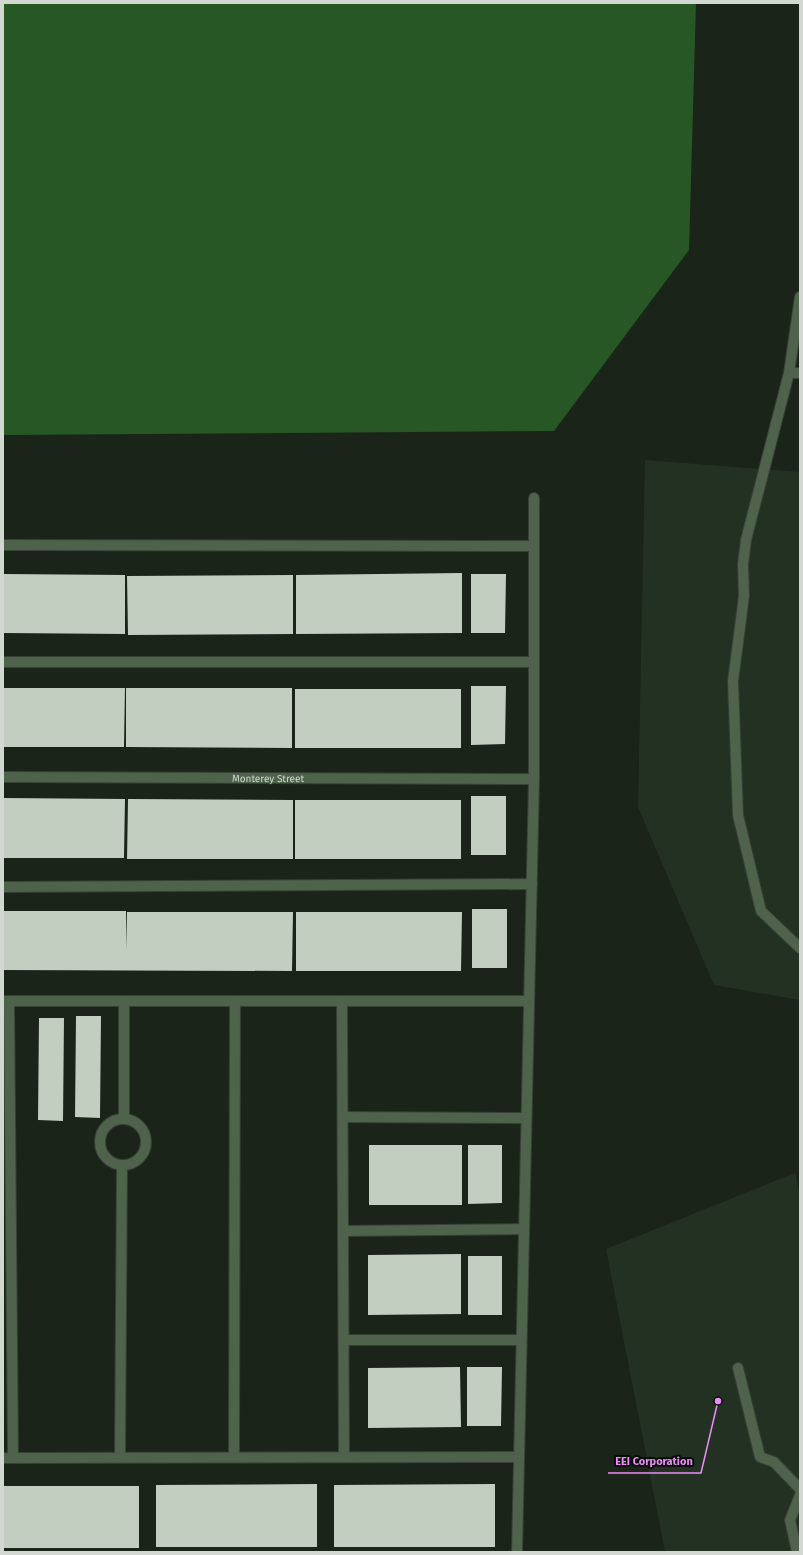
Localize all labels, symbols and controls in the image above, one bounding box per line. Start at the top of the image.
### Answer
street label: Monterey Street [232,773,304,785]
callout: EEI Corporation [608,1450,701,1473]
text: EEI Corporation [615,1455,693,1468]

